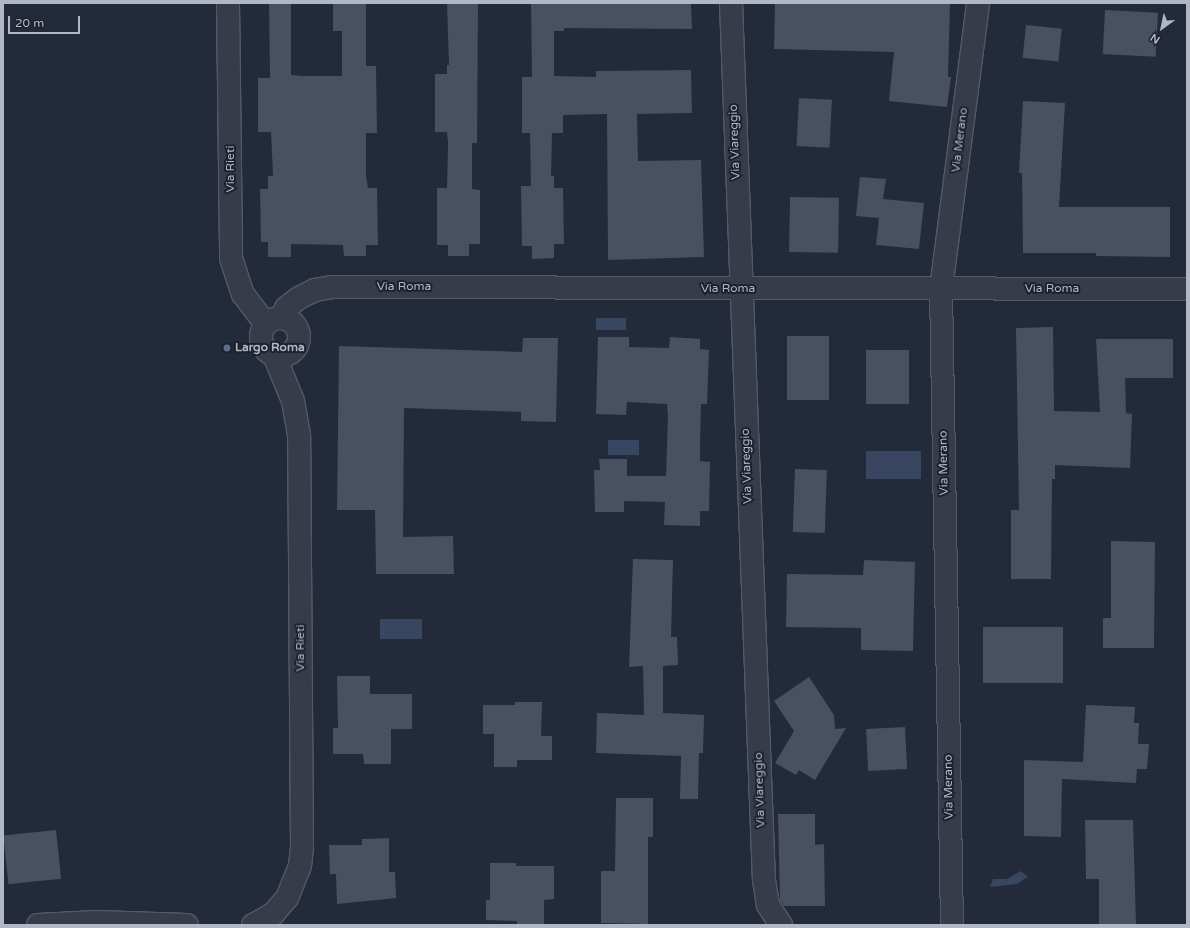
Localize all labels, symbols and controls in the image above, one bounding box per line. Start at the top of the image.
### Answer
scale bar [10,8,82,34]
north arrow [1142,8,1182,48]
text: 20 m [15,16,44,30]
text: N [1148,31,1162,46]
street label: Via Viareggio [726,104,744,180]
street label: Via Merano [949,107,971,173]
street label: Via Rieti [224,146,238,192]
street label: Via Roma [377,280,431,294]
street label: Via Roma [701,282,755,296]
street label: Via Roma [1025,282,1079,296]
place label: Largo Roma [235,341,305,355]
marker: Largo Roma [222,343,232,353]
street label: Via Viareggio [738,428,756,504]
street label: Via Merano [936,430,952,496]
street label: Via Rieti [294,625,308,671]
street label: Via Viareggio [751,752,769,828]
street label: Via Merano [941,754,957,820]

